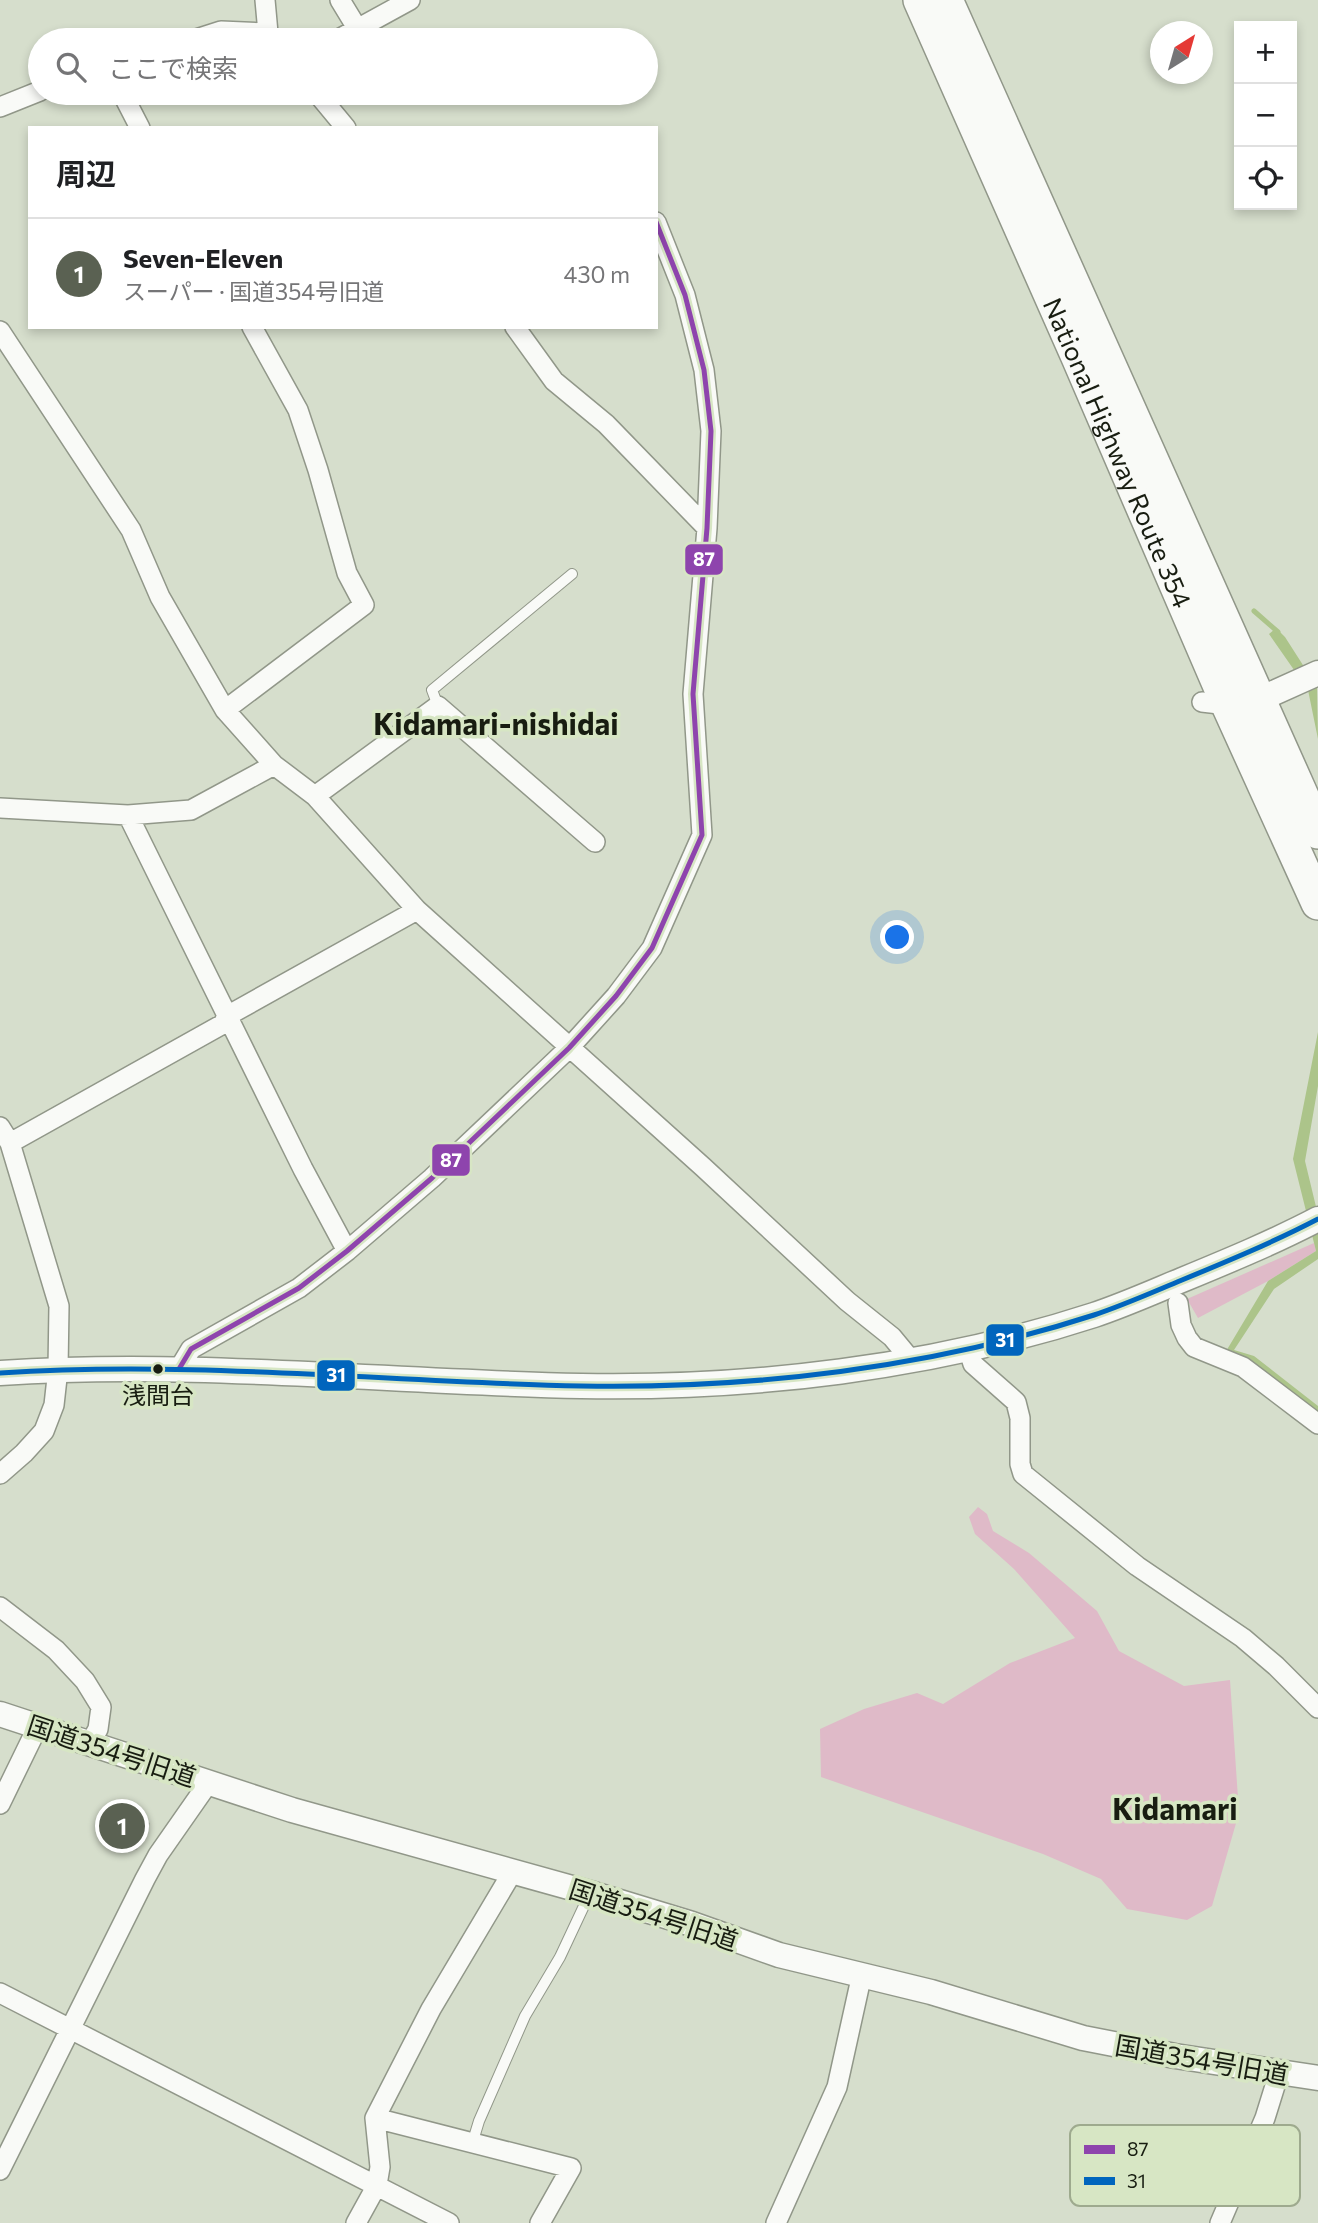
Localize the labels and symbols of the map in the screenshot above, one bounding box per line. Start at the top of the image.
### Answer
north arrow [1150,21,1213,84]
street label: National Highway Route 354 [1038,292,1199,612]
line badge: 87 [684,543,724,576]
text: 87 [693,547,715,570]
district label: Kidamari-nishidai [373,704,619,741]
your location [880,920,914,954]
line badge: 87 [431,1143,471,1177]
text: 87 [440,1148,462,1171]
line badge: 31 [985,1323,1025,1357]
text: 31 [995,1328,1015,1351]
line badge: 31 [316,1359,356,1392]
marker: 浅間台 [151,1362,165,1376]
text: 31 [326,1363,346,1386]
place label: 浅間台 [122,1380,194,1409]
street label: 国道354号旧道 [24,1708,200,1792]
district label: Kidamari [1112,1789,1238,1826]
pin: 1 [99,1800,145,1852]
street label: 国道354号旧道 [566,1872,742,1956]
street label: 国道354号旧道 [1113,2029,1291,2089]
legend [1070,2125,1300,2206]
text: 87 [1127,2137,1149,2160]
text: 31 [1127,2169,1146,2192]

